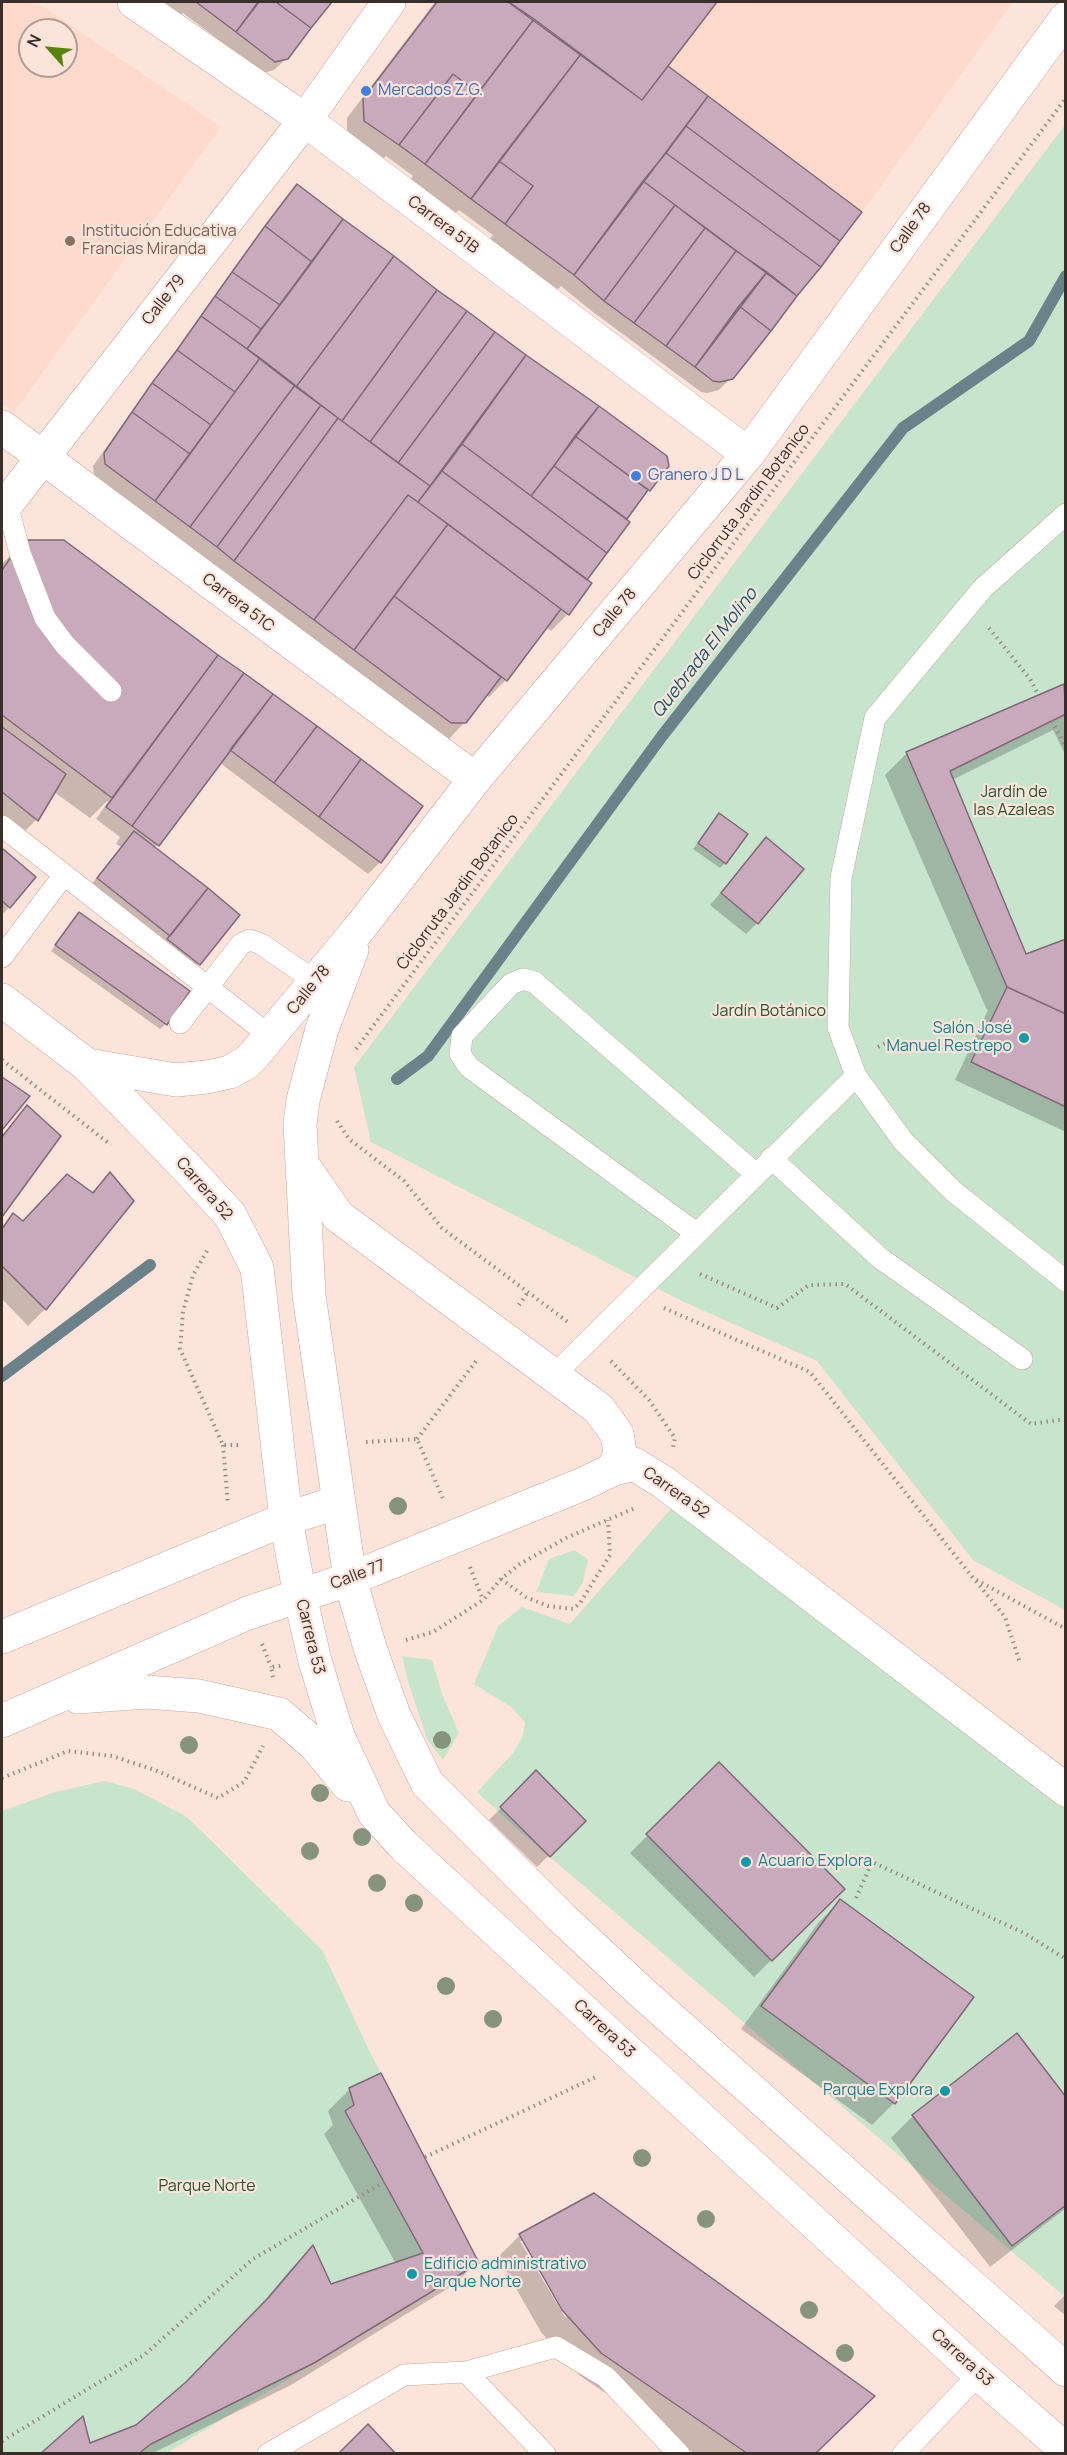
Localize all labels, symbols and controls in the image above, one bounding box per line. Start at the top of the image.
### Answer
north arrow [18,18,78,78]
text: N [21,31,46,51]
place label: Mercados Z.G. [378,81,483,101]
marker: Mercados Z.G. [359,84,373,98]
street label: Carrera 51B [404,192,482,258]
street label: Calle 78 [886,199,936,257]
place label: Institución Educativa Francias Miranda [82,222,237,260]
marker: Institución Educativa Francias Miranda [63,234,77,248]
street label: Calle 79 [138,271,190,329]
street label: Ciclorruta Jardin Botanico [684,420,814,584]
place label: Granero J D L [648,466,743,486]
marker: Granero J D L [629,469,643,483]
street label: Carrera 51C [198,570,278,636]
water label: Quebrada El Molino [648,584,762,722]
street label: Calle 78 [589,585,641,641]
park label: Jardín de las Azaleas [973,783,1055,821]
street label: Ciclorruta Jardin Botanico [393,810,523,974]
street label: Calle 78 [283,962,335,1018]
park label: Jardín Botánico [712,1002,826,1022]
place label: Salón José Manuel Restrepo [886,1019,1012,1057]
marker: Salón José Manuel Restrepo [1017,1031,1031,1045]
street label: Carrera 52 [172,1154,236,1224]
street label: Carrera 52 [639,1463,713,1523]
street label: Calle 77 [328,1556,388,1594]
street label: Carrera 53 [291,1597,329,1677]
place label: Acuario Explora [758,1852,872,1872]
marker: Acuario Explora [739,1855,753,1869]
street label: Carrera 53 [569,1996,639,2062]
place label: Parque Explora [823,2081,933,2101]
marker: Parque Explora [938,2084,952,2098]
park label: Parque Norte [158,2177,256,2197]
place label: Edificio administrativo Parque Norte [424,2255,586,2293]
marker: Edificio administrativo Parque Norte [405,2267,419,2281]
street label: Carrera 53 [927,2325,997,2391]

